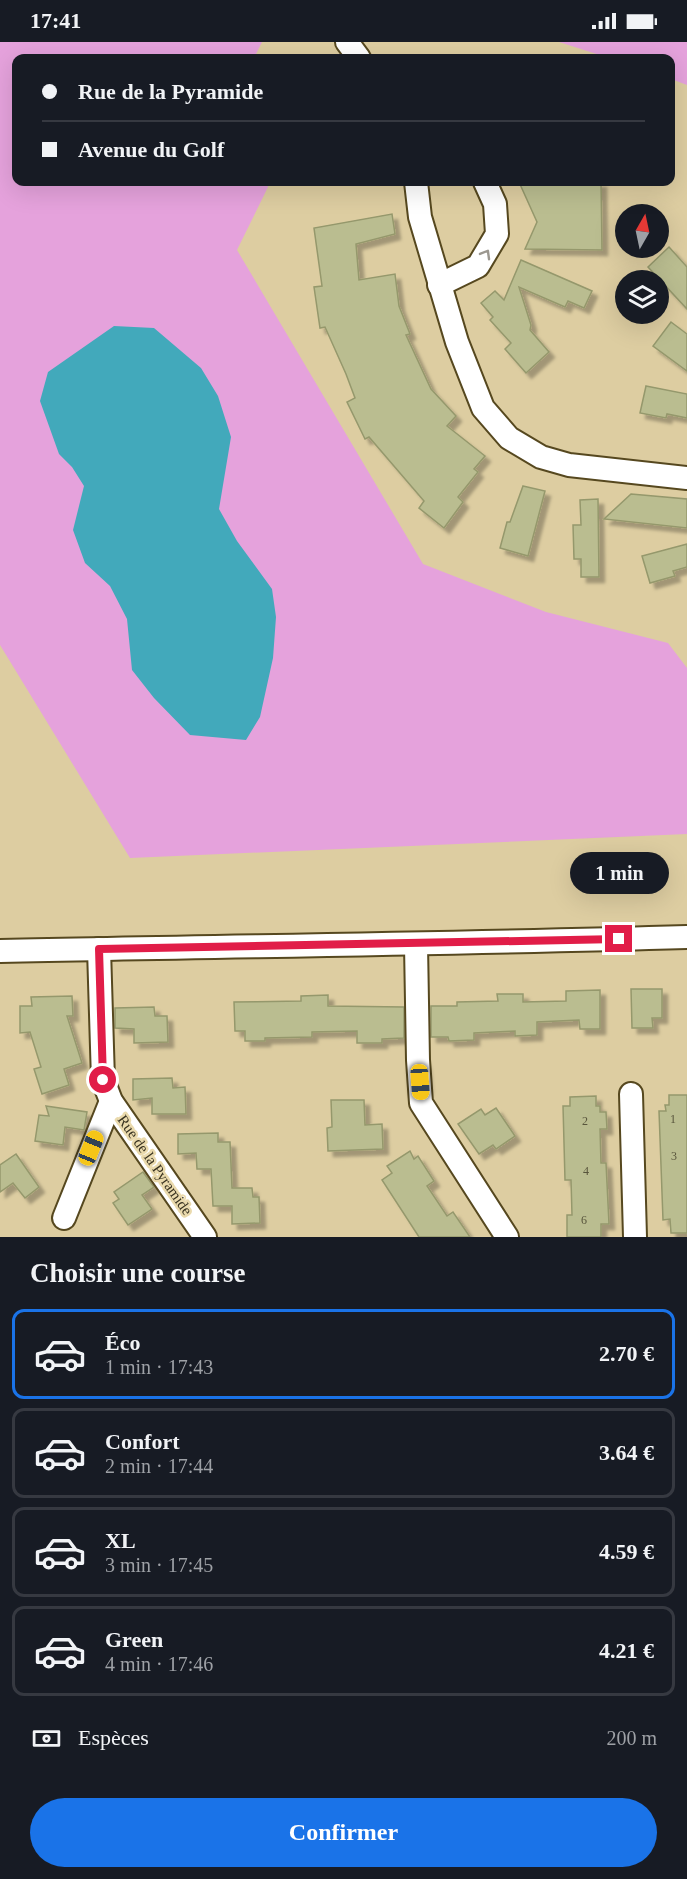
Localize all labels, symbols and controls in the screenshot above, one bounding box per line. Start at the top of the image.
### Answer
text: 17:41 [30,8,81,33]
text: Rue de la Pyramide [78,79,263,104]
text: Avenue du Golf [78,137,224,162]
north arrow [615,204,669,258]
map controls [615,204,669,324]
one-way arrow [479,250,490,260]
button: layers [615,270,669,324]
callout: 1 min [570,852,668,894]
text: 1 min [595,862,644,884]
route end [605,925,632,952]
car [410,1063,430,1101]
route start [89,1066,116,1093]
street label: Rue de la Pyramide [115,1112,196,1218]
house number: 1 [670,1112,676,1126]
house number: 2 [582,1114,588,1128]
car [76,1128,106,1168]
house number: 3 [671,1149,677,1163]
house number: 4 [583,1164,589,1178]
house number: 6 [581,1213,587,1227]
text: Choisir une course [30,1258,246,1288]
icon: car [33,1327,87,1381]
text: Éco [105,1330,140,1355]
text: 2.70 € [599,1341,654,1366]
text: 1 min · 17:43 [105,1356,213,1378]
icon: car [33,1426,87,1480]
text: Confort [105,1429,180,1454]
text: 3.64 € [599,1440,654,1465]
text: 2 min · 17:44 [105,1455,213,1477]
icon: car [33,1525,87,1579]
text: XL [105,1528,136,1553]
text: 4.59 € [599,1539,654,1564]
text: 3 min · 17:45 [105,1554,213,1576]
icon: car [33,1624,87,1678]
text: Green [105,1627,163,1652]
text: 4.21 € [599,1638,654,1663]
text: 4 min · 17:46 [105,1653,213,1675]
icon: cash [30,1722,63,1755]
text: Espèces [78,1725,149,1750]
text: 200 m [606,1727,657,1749]
button: Confirmer [30,1798,657,1867]

